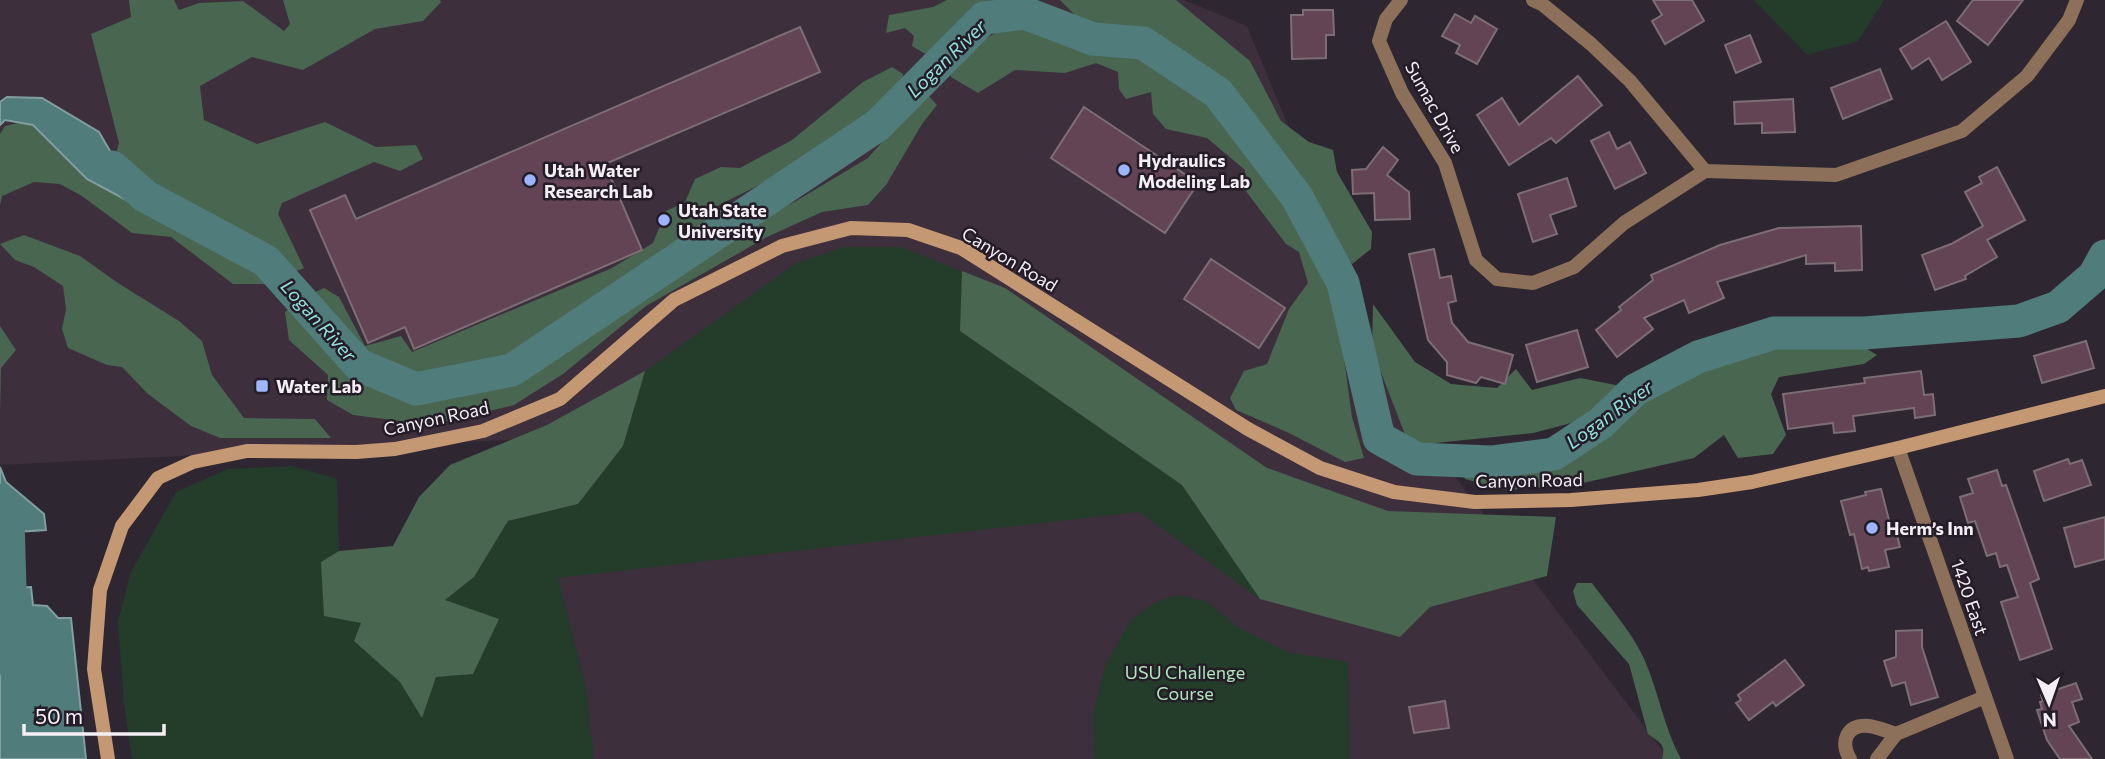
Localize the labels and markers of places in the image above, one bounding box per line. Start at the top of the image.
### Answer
place label: Hydraulics Modeling Lab [1138,149,1251,192]
place label: Utah Water Research Lab [544,159,653,202]
marker: Hydraulics Modeling Lab [1116,162,1132,178]
marker: Utah Water Research Lab [522,172,538,188]
place label: Utah State University [678,199,767,242]
marker: Utah State University [656,212,672,228]
place label: Water Lab [276,375,362,397]
marker: Water Lab [254,378,270,394]
place label: Herm’s Inn [1886,517,1974,539]
marker: Herm’s Inn [1864,520,1880,536]

